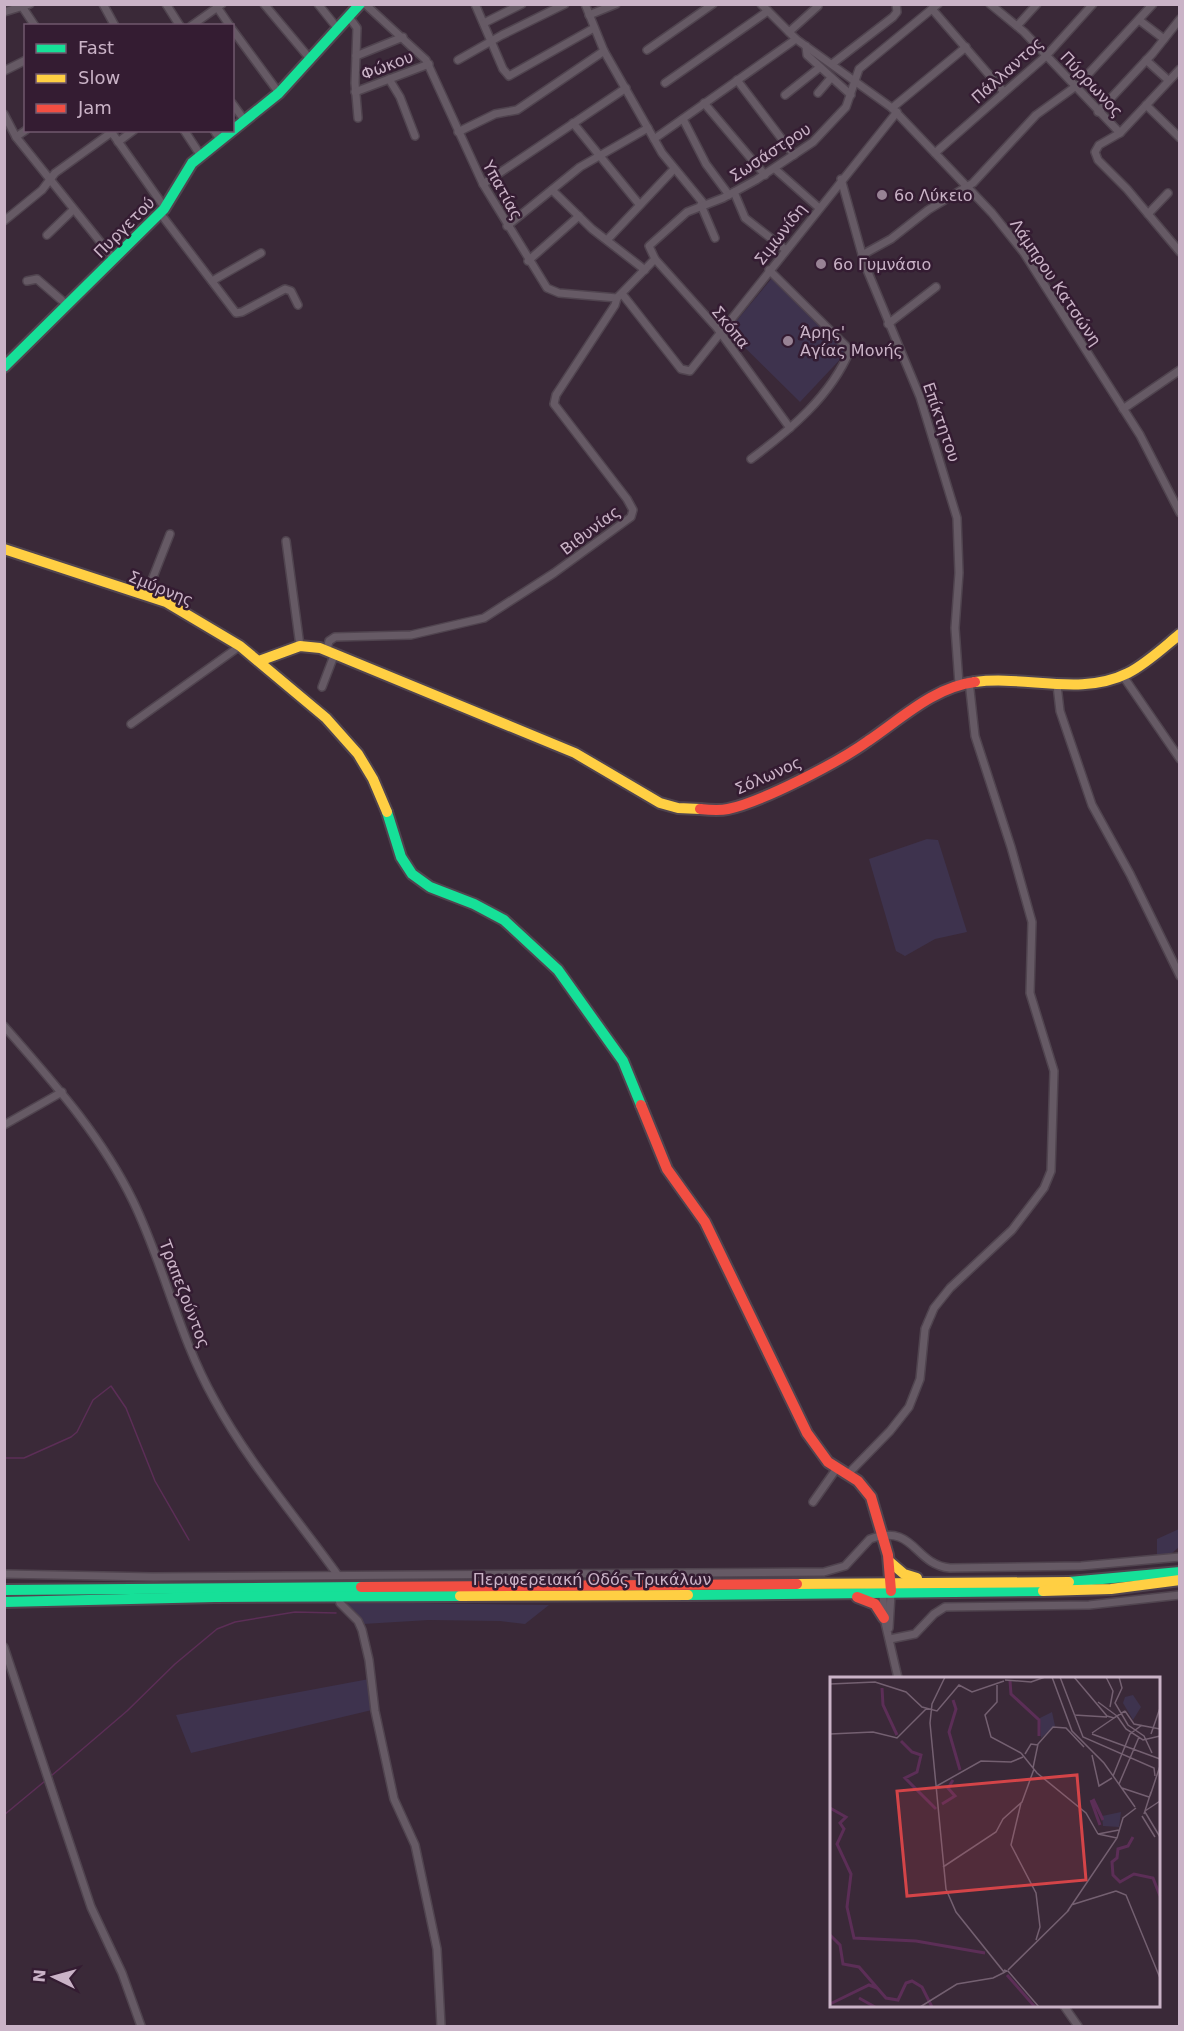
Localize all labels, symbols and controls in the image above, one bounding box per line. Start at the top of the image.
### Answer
legend [24,24,234,132]
street label: Πάλλαντος [968,33,1047,107]
text: Fast [78,37,114,58]
street label: Φώκου [358,47,416,84]
street label: Πύρρωνος [1056,47,1127,121]
text: Slow [78,67,120,88]
text: Jam [77,97,112,118]
street label: Σωσάστρου [726,119,815,186]
street label: Υπατίας [478,156,527,223]
place label: 6ο Λύκειο [894,186,973,205]
marker: 6ο Λύκειο [875,188,889,202]
street label: Πυργετού [90,193,159,262]
street label: Σιμωνίδη [750,200,810,269]
street label: Λάμπρου Κατσώνη [1006,215,1105,349]
place label: 6ο Γυμνάσιο [833,255,931,274]
marker: 6ο Γυμνάσιο [814,257,828,271]
street label: Σκόπα [708,302,754,353]
place label: Άρης' Αγίας Μονής [800,323,903,360]
marker: Άρης' Αγίας Μονής [781,334,795,348]
street label: Επίκτητου [919,380,964,465]
street label: Βιθυνίας [557,502,624,559]
street label: Σμύρνης [126,567,196,610]
street label: Σόλωνος [732,752,804,799]
street label: Τραπεζούντος [155,1237,214,1351]
street label: Περιφερειακή Οδός Τρικάλων [473,1570,711,1589]
inset map [830,1677,1160,2007]
north arrow [24,1947,84,2007]
text: N [30,1968,50,1983]

